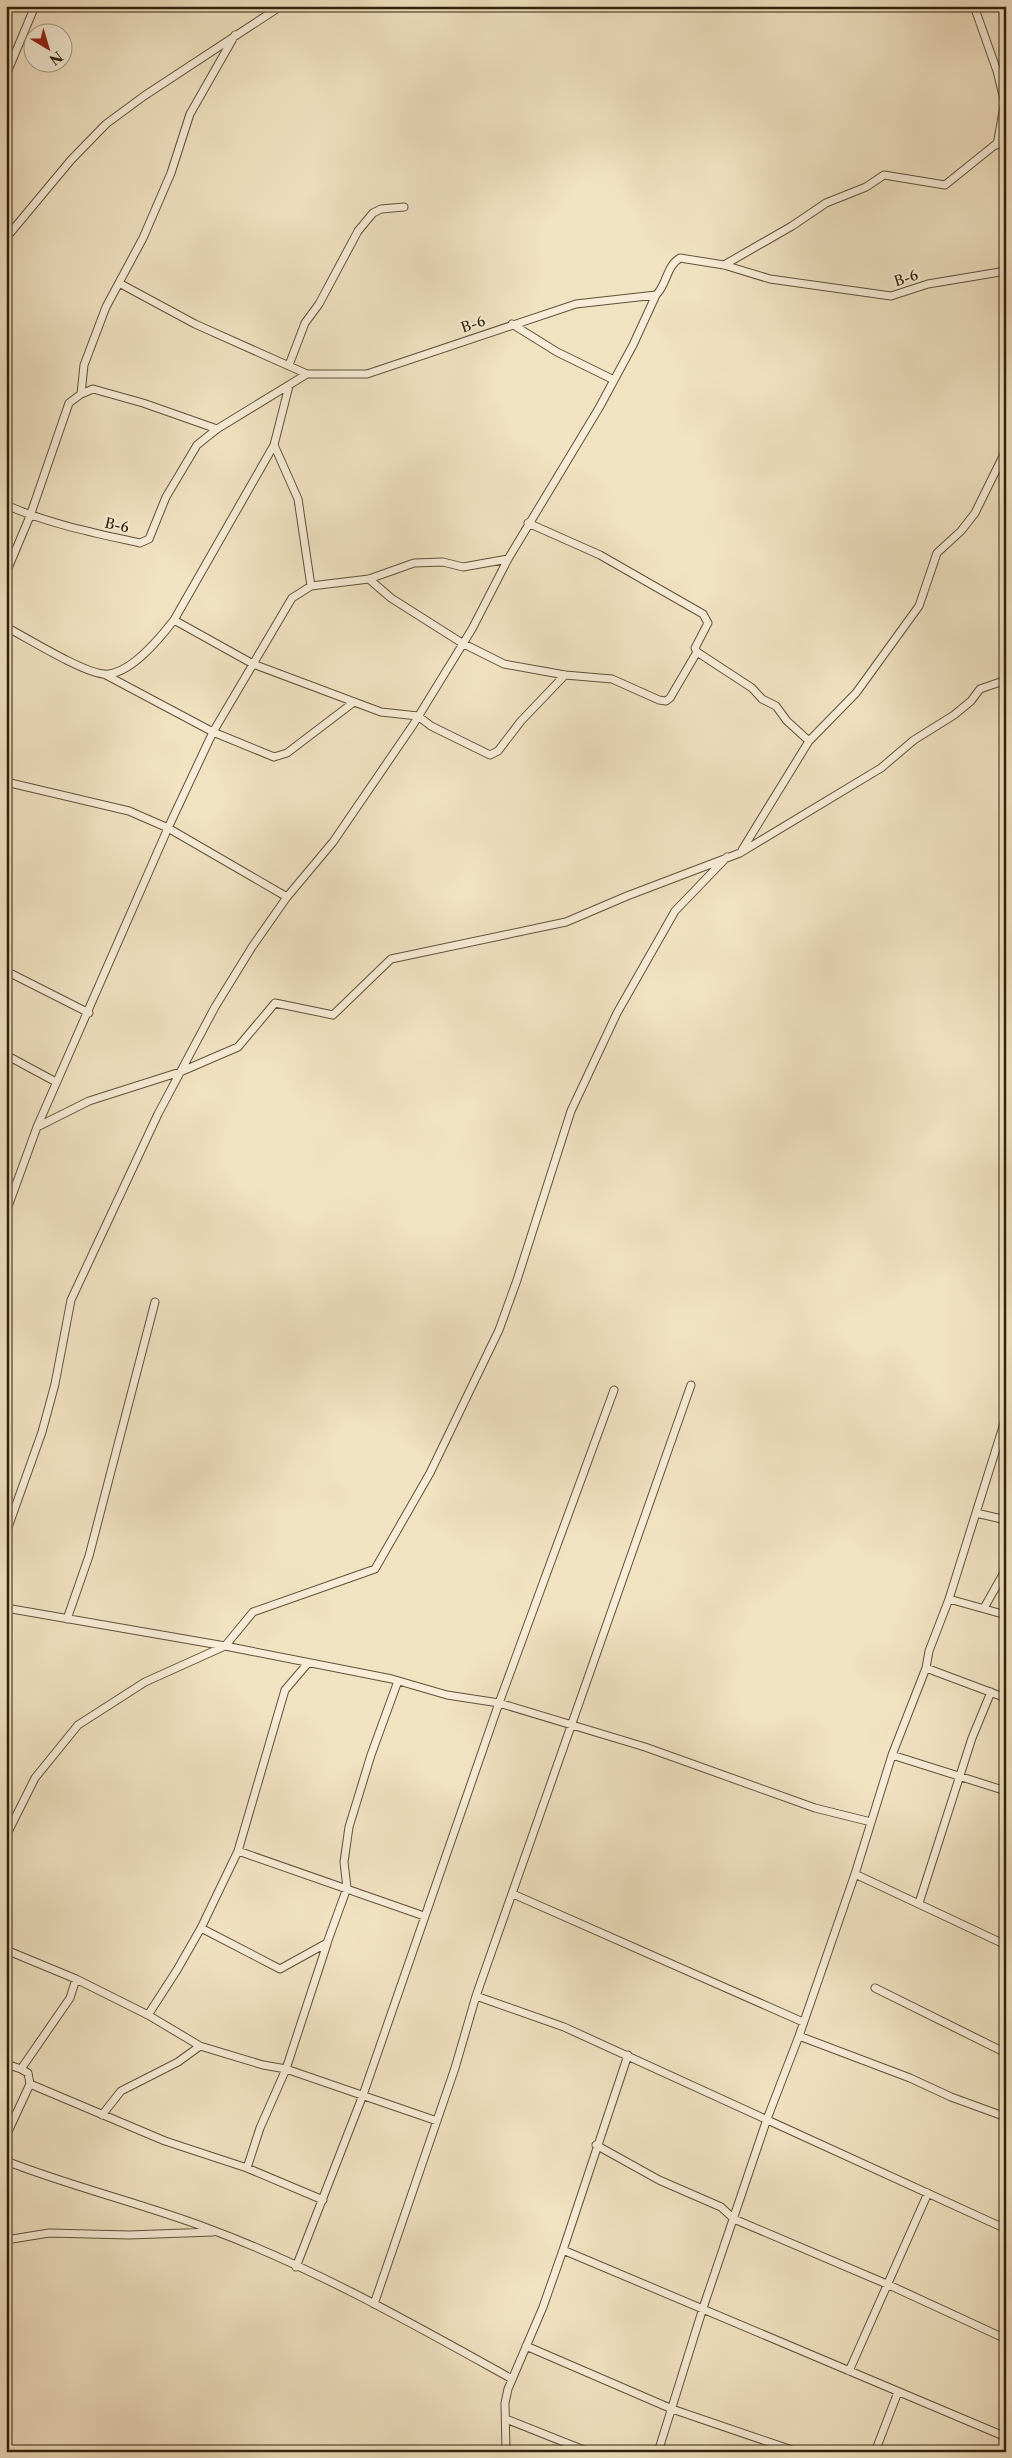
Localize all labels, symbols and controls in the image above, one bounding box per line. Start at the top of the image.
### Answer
north arrow [22,22,72,72]
text: N [46,47,66,69]
street label: B-6 [892,266,920,290]
street label: B-6 [459,312,487,336]
street label: B-6 [103,513,131,537]

